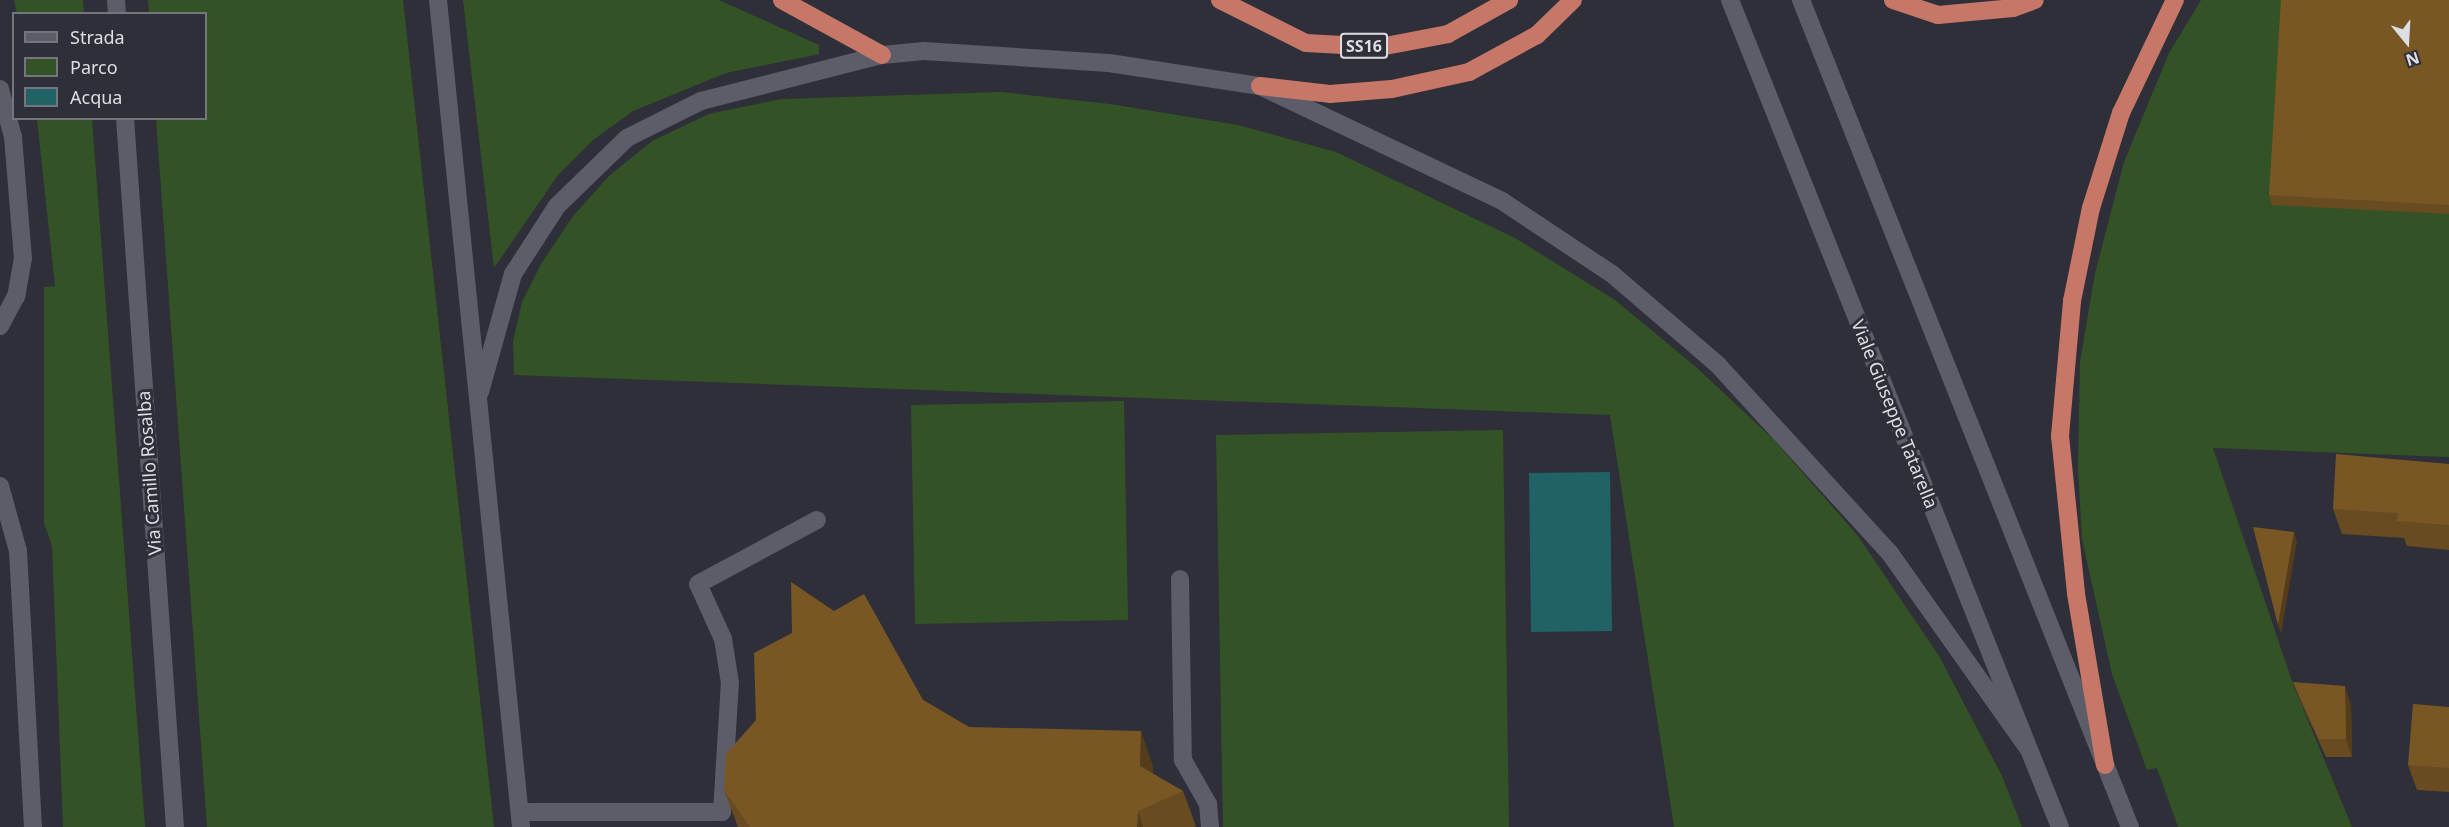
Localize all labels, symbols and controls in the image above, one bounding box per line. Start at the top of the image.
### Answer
legend [12,12,207,120]
north arrow [2377,12,2437,72]
text: Strada [70,25,125,49]
road number: SS16 [1340,33,1388,59]
text: N [2403,47,2422,72]
text: Parco [70,55,118,79]
text: Acqua [70,85,122,109]
street label: Viale Giuseppe Tatarella [1847,317,1943,511]
street label: Via Camillo Rosalba [132,390,166,556]

